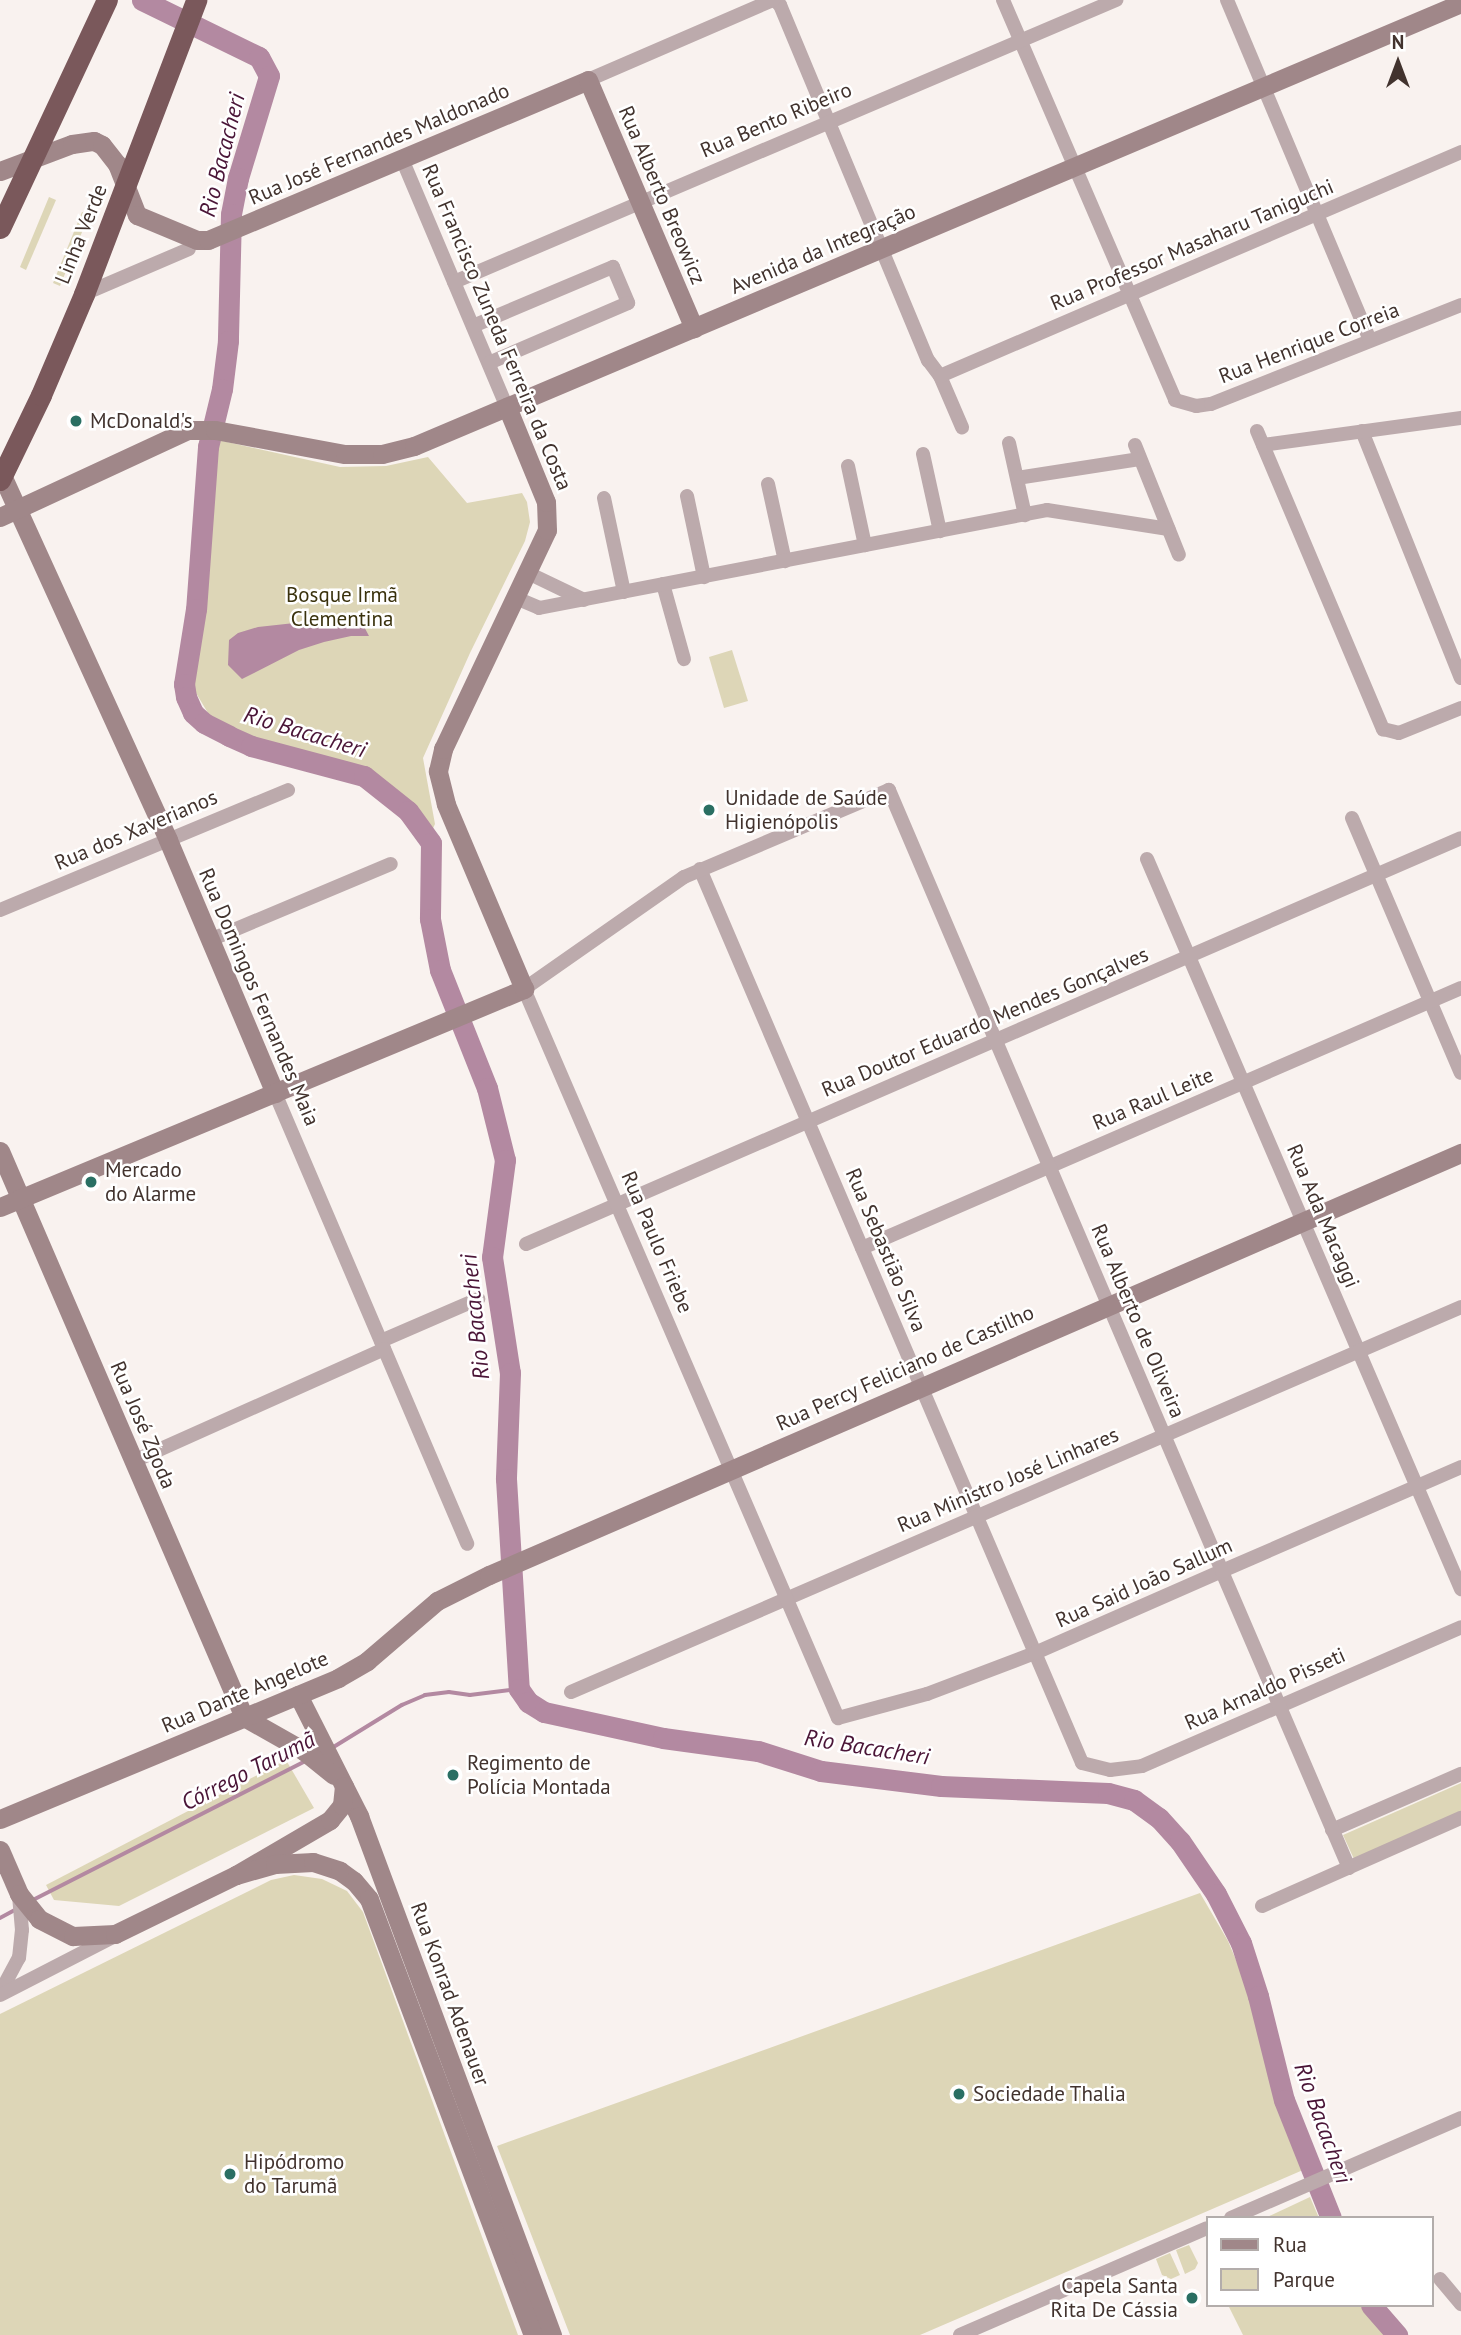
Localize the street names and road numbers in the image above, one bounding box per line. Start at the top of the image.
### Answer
street label: Rua Bento Ribeiro [697,77,855,163]
street label: Rua José Fernandes Maldonado [245,78,513,210]
street label: Rua Alberto Breowicz [613,102,711,288]
street label: Rua Francisco Zuneda Ferreira da Costa [417,160,577,494]
street label: Rua Professor Masaharu Taniguchi [1046,174,1338,316]
street label: Linha Verde [49,180,113,288]
street label: Avenida da Integração [727,199,919,299]
street label: Rua Henrique Correia [1215,297,1403,389]
street label: Rua dos Xaverianos [51,784,221,876]
street label: Rua Domingos Fernandes Maia [193,864,325,1130]
street label: Rua Doutor Eduardo Mendes Gonçalves [818,942,1152,1102]
street label: Rua Raul Leite [1089,1062,1217,1136]
street label: Rua Ada Macaggi [1281,1140,1365,1292]
street label: Rua Sebastião Silva [840,1164,932,1336]
street label: Rua Paulo Friebe [616,1167,698,1317]
street label: Rua Alberto de Oliveira [1086,1220,1190,1422]
street label: Rua Percy Feliciano de Castilho [772,1299,1038,1437]
street label: Rua José Zgoda [105,1357,181,1493]
street label: Rua Ministro José Linhares [894,1422,1122,1538]
street label: Rua Said João Sallum [1052,1533,1236,1633]
street label: Rua Arnaldo Pisseti [1181,1642,1349,1736]
street label: Rua Dante Angelote [158,1645,332,1739]
street label: Rua Konrad Adenauer [405,1899,495,2089]

